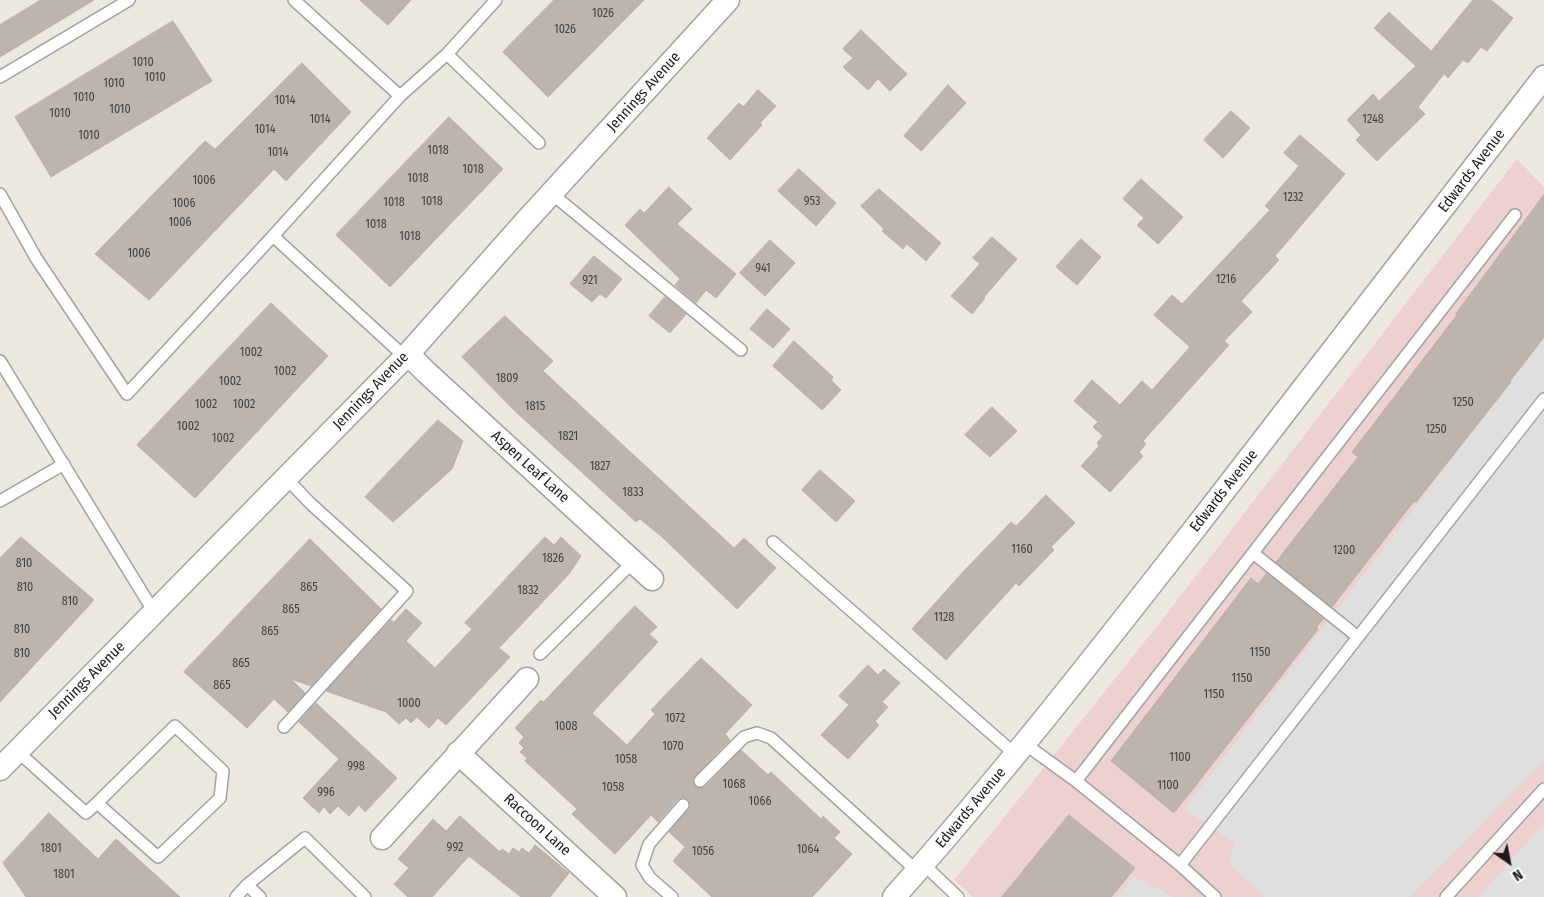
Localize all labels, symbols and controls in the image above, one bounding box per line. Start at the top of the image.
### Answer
house number: 1026 [592,7,614,21]
house number: 1026 [554,23,576,37]
street label: Jennings Avenue [604,48,684,136]
house number: 1010 [132,56,154,70]
house number: 1010 [144,71,166,85]
house number: 1010 [103,77,125,91]
house number: 1010 [73,91,95,105]
house number: 1014 [274,94,296,108]
house number: 1010 [109,103,131,117]
house number: 1010 [49,107,71,121]
house number: 1014 [309,113,331,127]
house number: 1248 [1362,113,1384,127]
house number: 1014 [254,123,276,137]
street label: Edwards Avenue [1435,126,1509,216]
house number: 1010 [78,129,100,143]
house number: 1018 [427,144,449,158]
house number: 1014 [267,146,289,160]
house number: 1018 [462,163,484,177]
house number: 1018 [407,172,429,186]
house number: 1006 [192,174,216,188]
house number: 1232 [1283,191,1303,205]
house number: 1018 [421,195,443,209]
house number: 953 [804,195,820,209]
house number: 1018 [383,196,405,210]
house number: 1006 [172,197,196,211]
house number: 1006 [168,216,192,230]
house number: 1018 [365,218,387,232]
house number: 1018 [399,230,421,244]
house number: 1006 [127,247,151,261]
house number: 941 [755,262,771,276]
house number: 1216 [1216,273,1236,287]
house number: 921 [582,274,598,288]
house number: 1002 [240,346,262,360]
street label: Jennings Avenue [329,348,413,434]
house number: 1002 [274,365,296,379]
house number: 1809 [496,372,518,386]
house number: 1002 [219,375,241,389]
house number: 1250 [1452,396,1474,410]
house number: 1002 [195,398,217,412]
house number: 1002 [233,398,255,412]
house number: 1815 [525,400,545,414]
house number: 1002 [177,420,199,434]
house number: 1250 [1425,423,1447,437]
street label: Aspen Leaf Lane [487,427,573,507]
house number: 1821 [558,430,578,444]
house number: 1002 [212,432,234,446]
street label: Edwards Avenue [1186,446,1262,536]
house number: 1827 [590,460,610,474]
house number: 1833 [622,486,644,500]
house number: 1160 [1011,543,1033,557]
house number: 1200 [1333,544,1355,558]
house number: 1826 [542,552,564,566]
house number: 810 [16,557,32,571]
house number: 810 [17,581,33,595]
house number: 865 [300,581,318,595]
house number: 1832 [517,584,539,598]
house number: 810 [62,595,78,609]
house number: 865 [282,603,300,617]
house number: 1128 [934,611,954,625]
house number: 810 [14,623,30,637]
house number: 865 [261,625,279,639]
street label: Jennings Avenue [45,638,129,722]
house number: 1150 [1250,646,1270,660]
house number: 810 [14,647,30,661]
house number: 865 [232,657,250,671]
house number: 1150 [1232,672,1252,686]
house number: 865 [213,679,231,693]
house number: 1150 [1204,688,1224,702]
house number: 1000 [397,697,421,711]
house number: 1072 [665,712,685,726]
house number: 1008 [554,720,578,734]
house number: 1070 [662,740,684,754]
house number: 1100 [1169,751,1191,765]
house number: 1058 [615,753,637,767]
house number: 998 [347,760,365,774]
street label: Edwards Avenue [932,764,1010,852]
house number: 1068 [723,778,745,792]
house number: 1100 [1157,779,1179,793]
house number: 1058 [602,781,624,795]
house number: 996 [317,786,335,800]
street label: Raccoon Lane [500,790,574,860]
house number: 1066 [749,795,771,809]
north arrow [1484,837,1534,887]
house number: 992 [447,841,463,855]
house number: 1801 [40,842,62,856]
house number: 1064 [797,843,819,857]
house number: 1056 [692,845,714,859]
text: N [1509,866,1526,884]
house number: 1801 [53,868,75,882]

